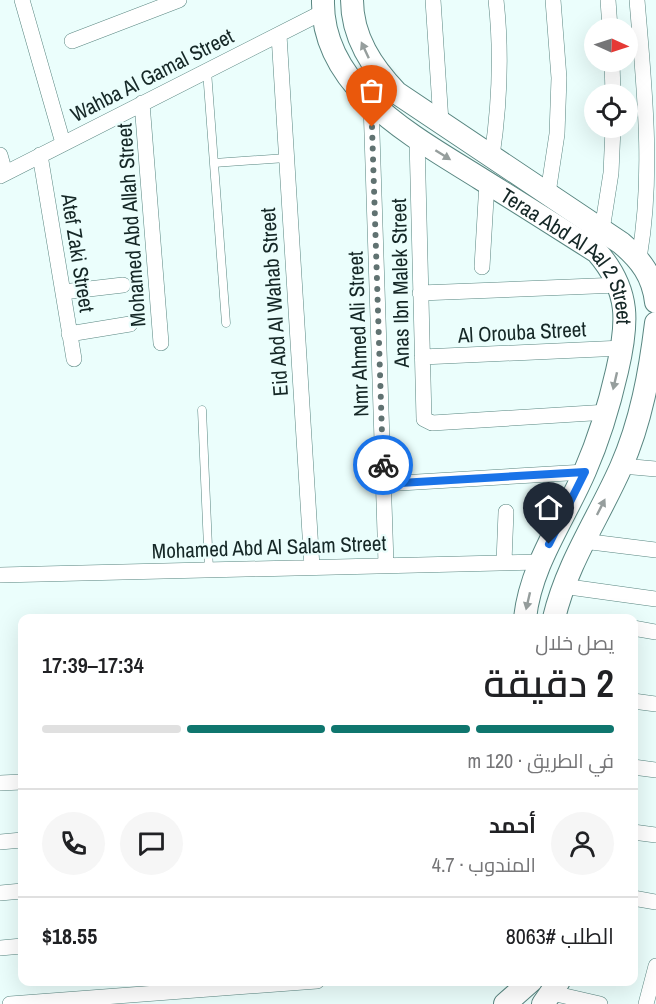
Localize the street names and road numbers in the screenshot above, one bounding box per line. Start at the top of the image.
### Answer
street label: Wahba Al Gamal Street [66,21,239,129]
street label: Mohamed Abd Allah Street [109,122,153,328]
street label: Teraa Abd Al Aal 2 Street [495,180,639,325]
street label: Atef Zaki Street [54,191,102,315]
street label: Anas Ibn Malek Street [384,198,416,369]
street label: Eid Abd Al Wahab Street [253,207,295,397]
street label: Nmr Ahmed Ali Street [341,251,375,417]
street label: Al Orouba Street [456,314,587,350]
street label: Mohamed Abd Al Salam Street [151,528,387,566]

